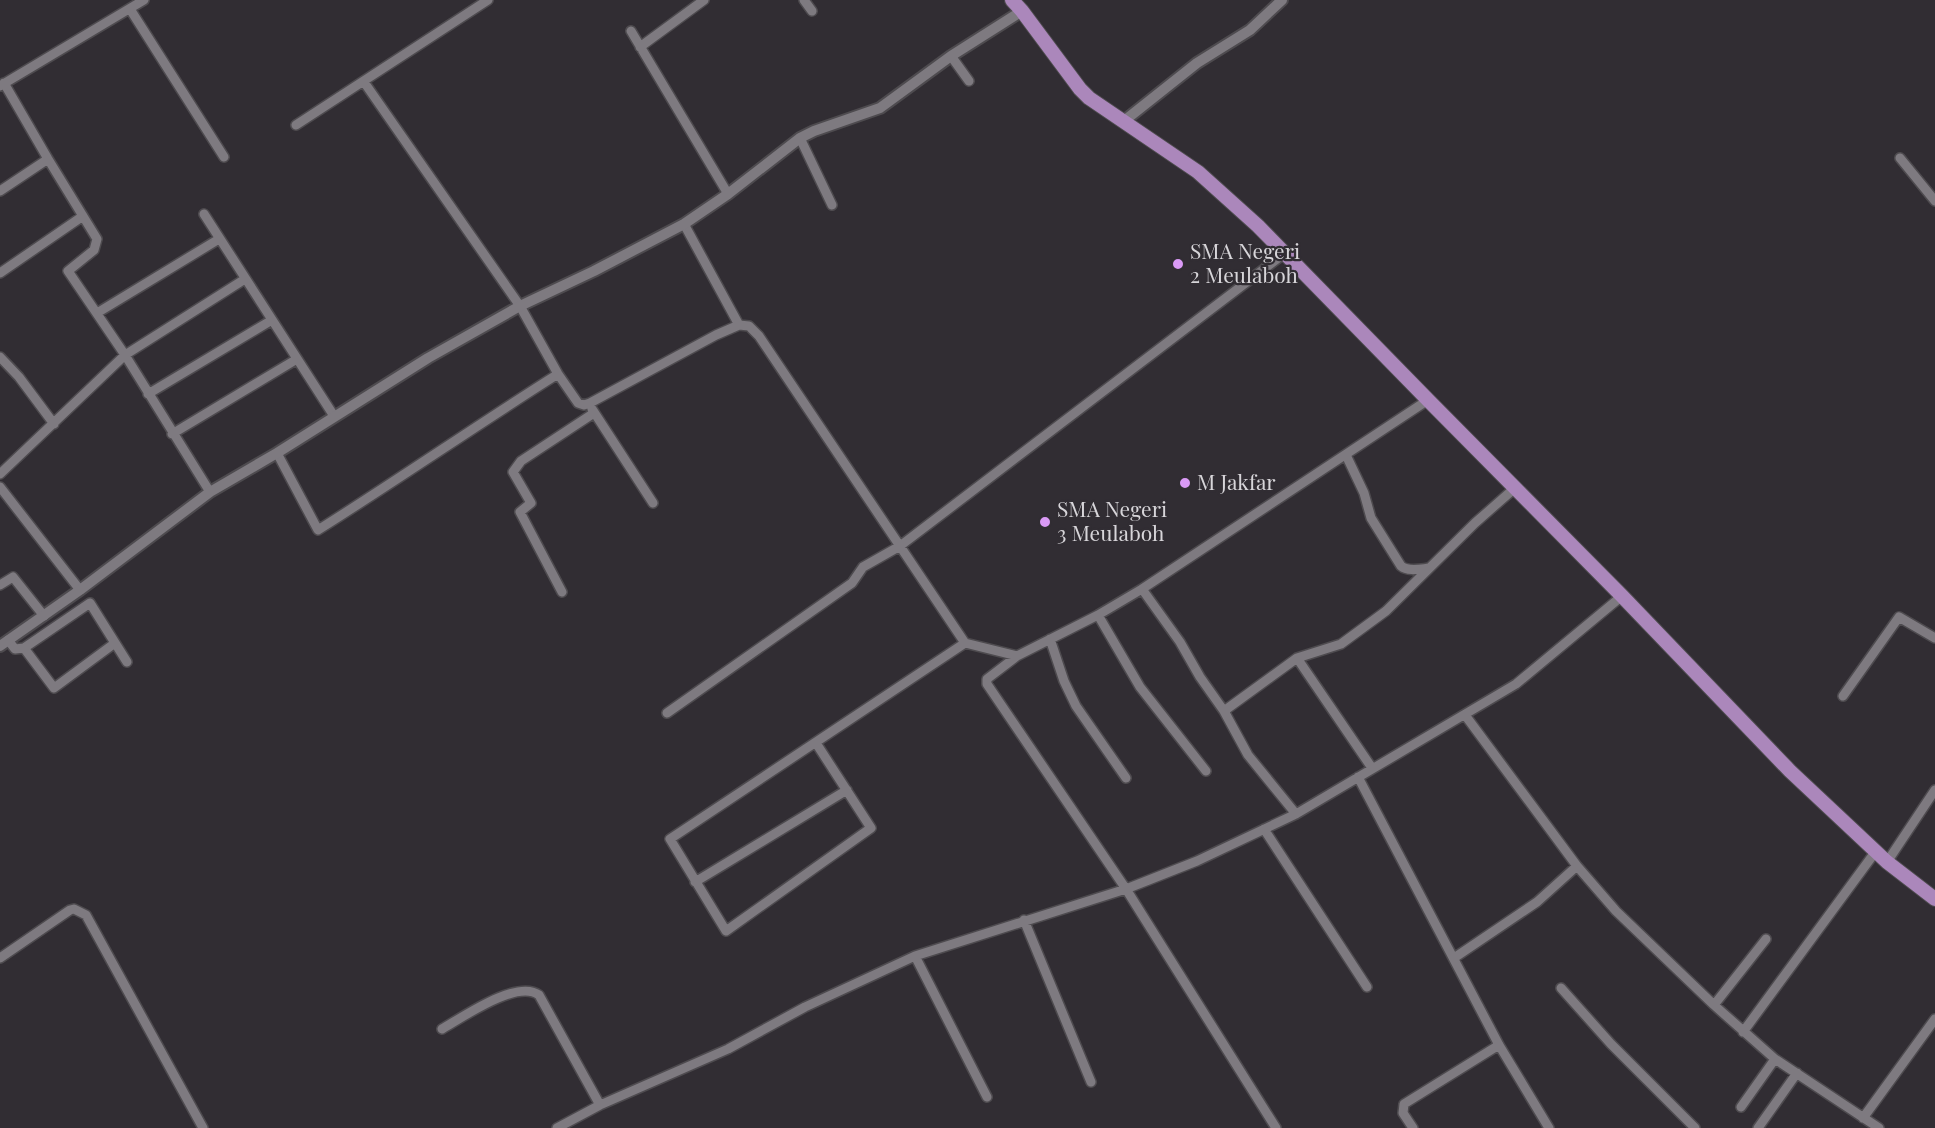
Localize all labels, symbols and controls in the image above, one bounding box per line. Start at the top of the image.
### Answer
place label: SMA Negeri 2 Meulaboh [1190,236,1300,288]
marker: SMA Negeri 2 Meulaboh [1171,257,1185,271]
place label: M Jakfar [1197,467,1276,495]
marker: M Jakfar [1178,476,1192,490]
place label: SMA Negeri 3 Meulaboh [1057,494,1167,546]
marker: SMA Negeri 3 Meulaboh [1038,515,1052,529]

